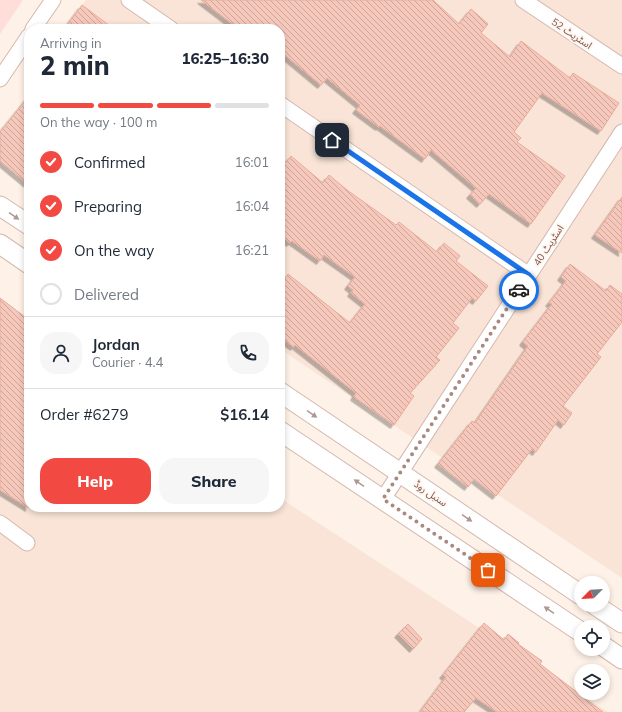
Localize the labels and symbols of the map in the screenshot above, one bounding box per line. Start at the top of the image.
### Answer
street label: اسٹریٹ 52 [549,15,594,52]
pin [315,123,349,157]
one-way arrow [9,212,20,220]
street label: اسٹریٹ 40 [530,222,566,268]
courier [499,270,539,310]
one-way arrow [307,410,318,418]
street label: سنبل روڈ [412,478,450,509]
one-way arrow [354,479,364,487]
one-way arrow [462,514,472,522]
pin [471,553,505,587]
north arrow [574,576,610,612]
one-way arrow [543,606,554,614]

